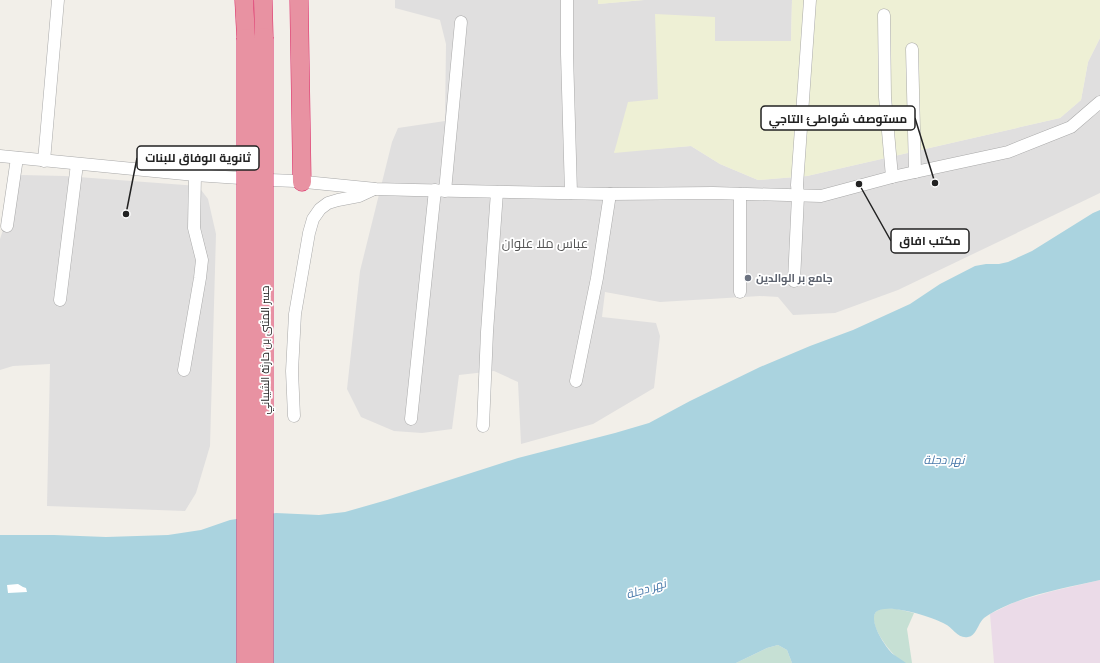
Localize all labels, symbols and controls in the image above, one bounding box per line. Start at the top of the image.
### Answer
callout: مستوصف شواطئ التاجي [761,106,915,130]
text: مستوصف شواطئ التاجي [769,112,907,129]
callout: ثانوية الوفاق للبنات [137,146,259,170]
text: ثانوية الوفاق للبنات [145,151,251,166]
callout: مكتب افاق [891,229,969,253]
text: مكتب افاق [899,234,961,249]
district label: عباس ملا علوان [502,236,588,252]
place label: جامع بر الوالدين [756,272,833,286]
marker: جامع بر الوالدين [743,273,753,283]
street label: جسر المثنى بن حارثة الشيباني [259,286,274,414]
water label: نهر دجلة [924,453,966,467]
water label: نهر دجلة [624,576,669,602]

